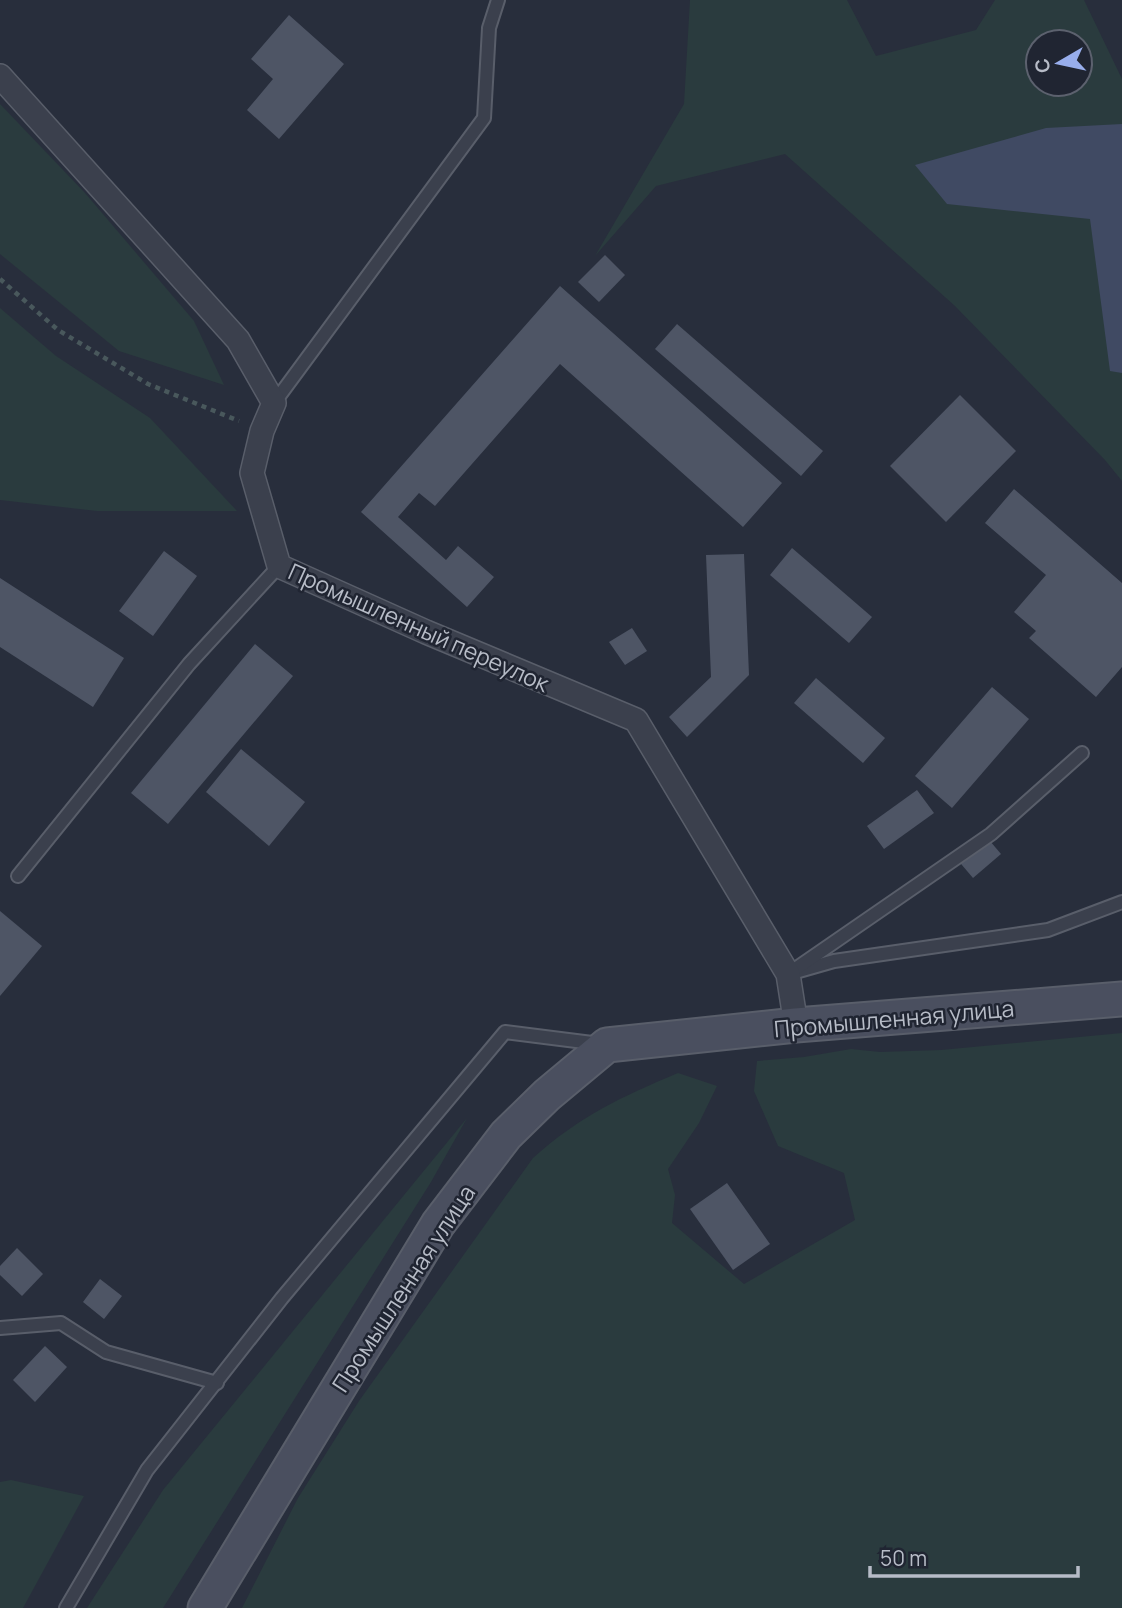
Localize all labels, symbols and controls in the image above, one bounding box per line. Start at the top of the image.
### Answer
north arrow [1024,28,1094,98]
text: С [1028,57,1056,75]
street label: Промышленный переулок [284,555,555,699]
street label: Промышленная улица [773,992,1015,1044]
street label: Промышленная улица [324,1178,482,1398]
scale bar [870,1534,1078,1578]
text: 50 m [880,1544,927,1572]

